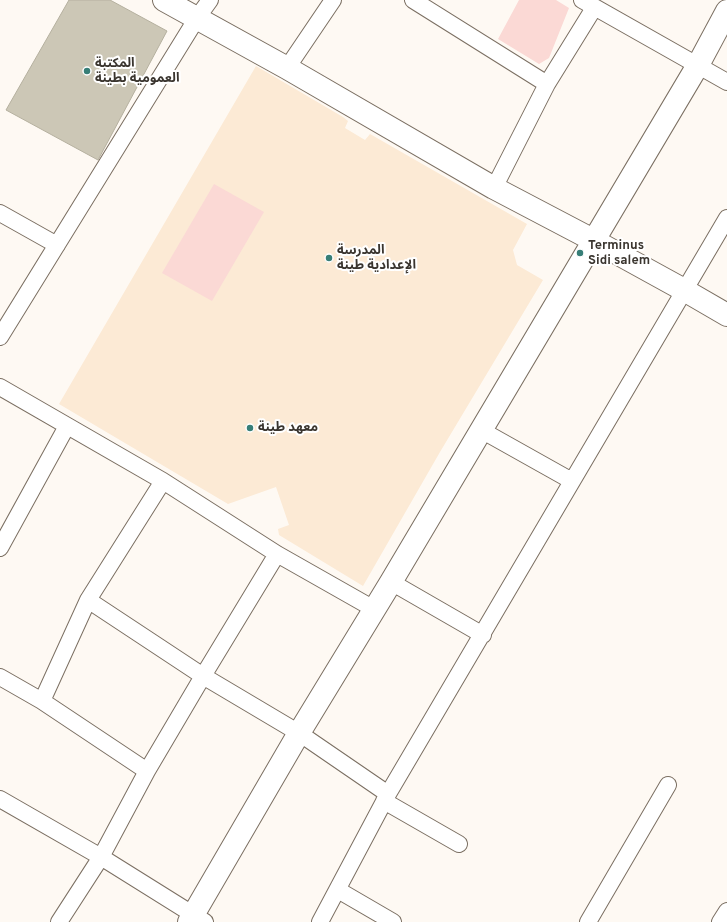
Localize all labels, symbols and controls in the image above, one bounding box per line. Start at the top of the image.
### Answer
place label: المكتبة العمومية بطينة [95,56,179,87]
marker: المكتبة العمومية بطينة [82,66,92,76]
place label: Terminus Sidi salem [588,238,650,269]
place label: المدرسة الإعدادية طينة [337,243,416,274]
marker: Terminus Sidi salem [575,248,585,258]
marker: المدرسة الإعدادية طينة [324,253,334,263]
place label: معهد طينة [258,420,318,436]
marker: معهد طينة [245,423,255,433]

